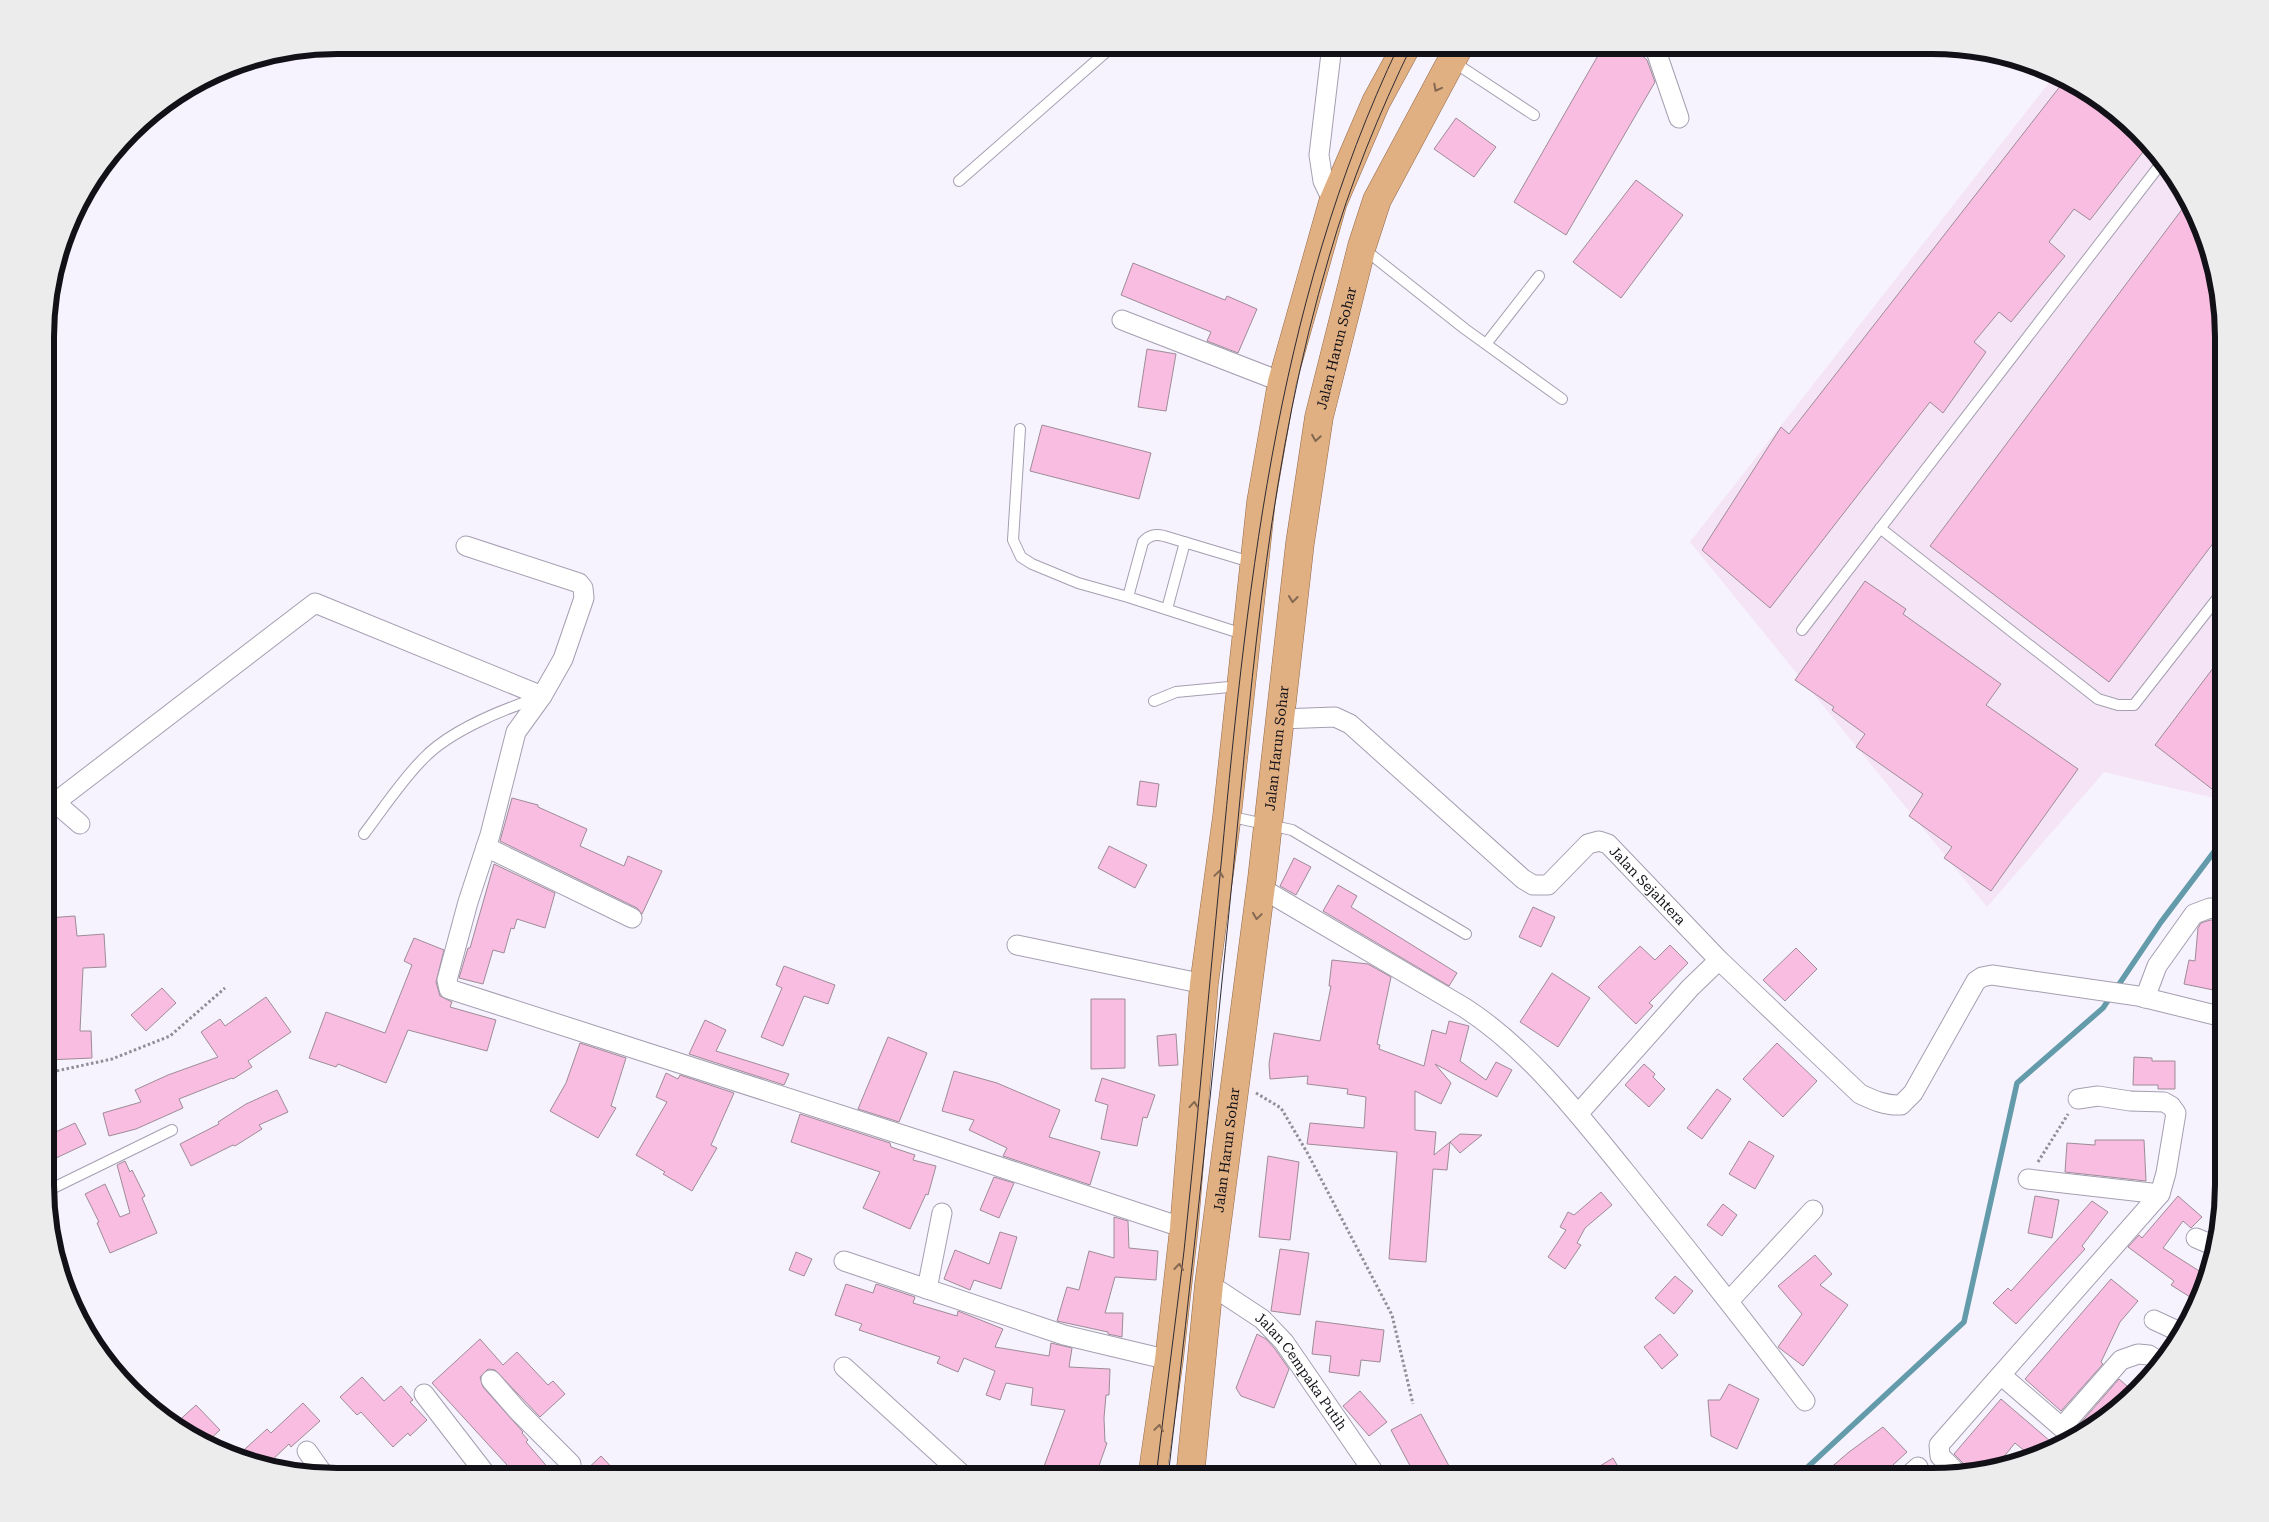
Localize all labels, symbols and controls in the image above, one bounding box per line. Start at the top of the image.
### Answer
one-way arrow [1433,83,1443,92]
street label: Jalan Harun Sohar [1313,285,1359,411]
one-way arrow [1312,433,1322,442]
one-way arrow [1288,595,1299,603]
street label: Jalan Harun Sohar [1262,685,1292,812]
street label: Jalan Sejahtera [1606,843,1689,928]
one-way arrow [1213,870,1224,878]
one-way arrow [1252,913,1263,921]
street label: Jalan Harun Sohar [1210,1086,1243,1213]
one-way arrow [1188,1101,1199,1109]
one-way arrow [1173,1263,1184,1271]
street label: Jalan Cempaka Putih [1253,1309,1350,1433]
one-way arrow [1154,1424,1164,1433]

